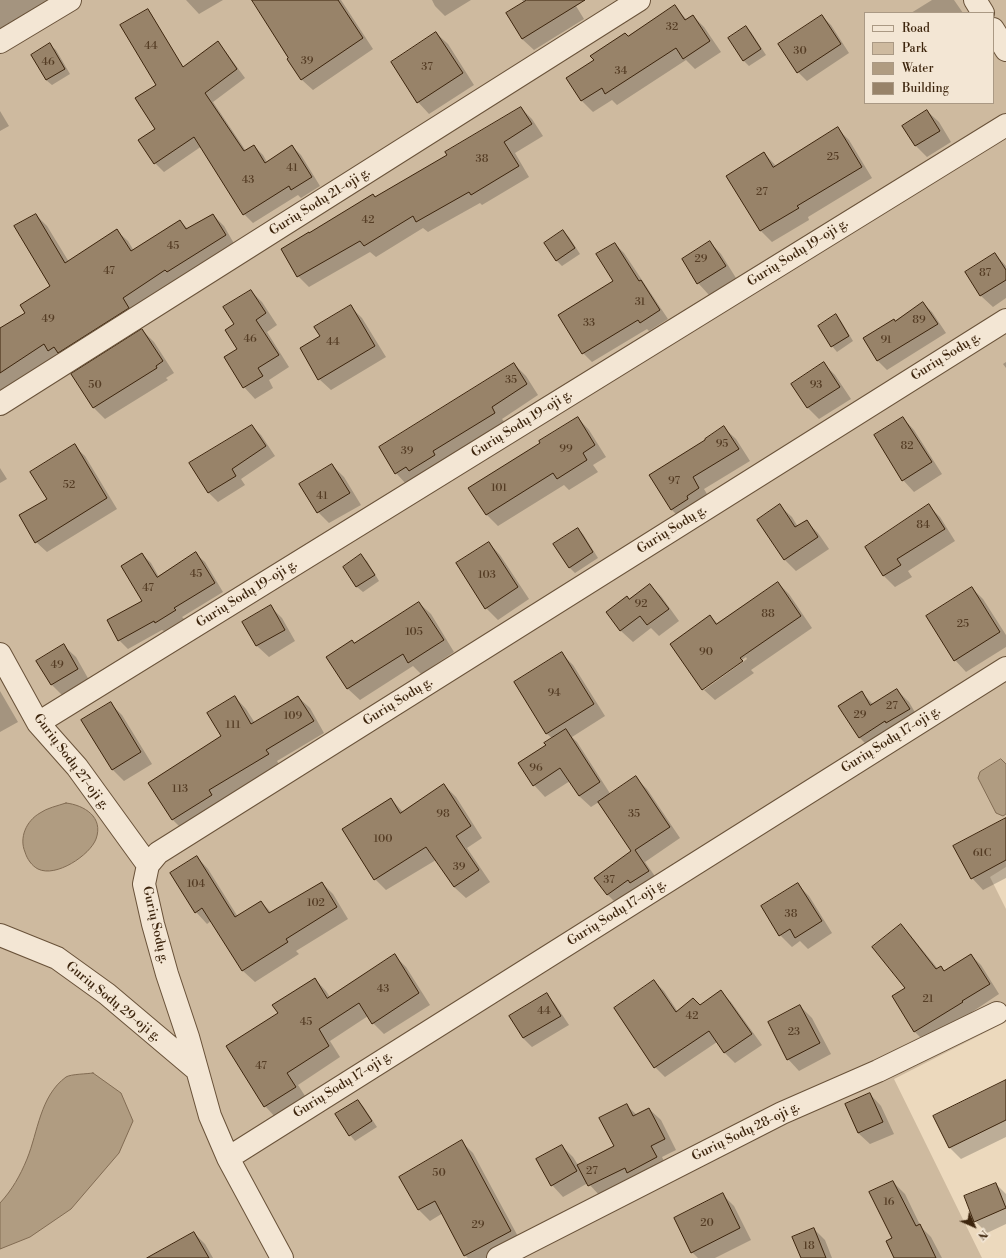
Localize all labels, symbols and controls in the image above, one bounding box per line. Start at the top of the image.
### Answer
legend [864,12,994,104]
house number: 32 [666,20,678,34]
text: Road [902,21,930,36]
house number: 44 [144,39,158,53]
text: Park [902,41,927,56]
house number: 30 [793,44,807,58]
house number: 39 [301,54,313,68]
house number: 46 [41,55,55,69]
house number: 37 [421,60,433,74]
text: Water [902,61,934,76]
house number: 34 [615,64,627,78]
text: Building [902,81,949,96]
house number: 25 [827,150,839,164]
house number: 38 [476,152,488,166]
house number: 41 [286,161,298,175]
street label: Gurių Sodų 21-oji g. [267,165,373,239]
house number: 43 [242,173,254,187]
house number: 27 [756,185,768,199]
house number: 42 [362,213,374,227]
street label: Gurių Sodų 19-oji g. [745,216,851,290]
house number: 45 [167,239,179,253]
house number: 29 [695,252,707,266]
house number: 47 [103,264,115,278]
house number: 87 [979,266,991,280]
house number: 31 [635,295,645,309]
house number: 49 [41,312,55,326]
house number: 89 [912,313,926,327]
house number: 33 [583,316,595,330]
street label: Gurių Sodų g. [908,329,984,385]
house number: 46 [243,332,257,346]
house number: 91 [880,333,892,347]
house number: 44 [326,335,340,349]
house number: 35 [505,373,517,387]
house number: 50 [88,378,102,392]
house number: 93 [810,378,822,392]
street label: Gurių Sodų 19-oji g. [469,387,575,461]
house number: 95 [716,437,728,451]
house number: 82 [900,439,914,453]
house number: 99 [559,442,573,456]
house number: 39 [401,444,413,458]
house number: 97 [668,474,680,488]
house number: 52 [63,478,75,492]
house number: 101 [491,481,507,495]
house number: 41 [316,489,328,503]
street label: Gurių Sodų g. [634,502,710,558]
house number: 84 [916,518,930,532]
street label: Gurių Sodų 19-oji g. [194,557,300,631]
house number: 45 [190,567,202,581]
house number: 103 [478,568,496,582]
house number: 47 [142,581,154,595]
house number: 92 [635,597,647,611]
house number: 88 [761,607,775,621]
house number: 25 [957,617,969,631]
house number: 105 [405,625,423,639]
house number: 90 [699,645,713,659]
house number: 49 [50,658,64,672]
street label: Gurių Sodų g. [360,674,436,730]
house number: 94 [547,686,561,700]
house number: 27 [886,699,898,713]
street label: Gurių Sodų 17-oji g. [839,703,943,777]
house number: 29 [854,708,866,722]
house number: 109 [284,709,302,723]
street label: Gurių Sodų 27-oji g. [30,711,112,813]
house number: 111 [226,718,240,732]
house number: 96 [529,761,543,775]
house number: 113 [172,782,188,796]
house number: 98 [436,807,450,821]
house number: 35 [628,807,640,821]
house number: 100 [374,832,392,846]
house number: 61C [973,846,991,860]
house number: 39 [453,860,465,874]
house number: 37 [603,873,615,887]
street label: Gurių Sodų 17-oji g. [565,876,669,950]
house number: 104 [187,877,205,891]
street label: Gurių Sodų g. [139,885,171,965]
house number: 102 [307,896,325,910]
house number: 38 [785,907,797,921]
street label: Gurių Sodų 29-oji g. [62,959,164,1045]
house number: 43 [377,982,389,996]
house number: 21 [922,992,934,1006]
house number: 44 [537,1004,551,1018]
house number: 42 [686,1009,698,1023]
house number: 45 [300,1015,312,1029]
house number: 23 [788,1025,800,1039]
street label: Gurių Sodų 17-oji g. [291,1048,395,1122]
house number: 47 [255,1059,267,1073]
street label: Gurių Sodų 28-oji g. [690,1099,802,1165]
house number: 27 [586,1164,598,1178]
house number: 50 [432,1166,446,1180]
house number: 16 [883,1195,895,1209]
north arrow [954,1206,994,1246]
house number: 20 [700,1216,714,1230]
house number: 29 [472,1218,484,1232]
text: N [974,1226,991,1243]
house number: 18 [803,1239,815,1253]

